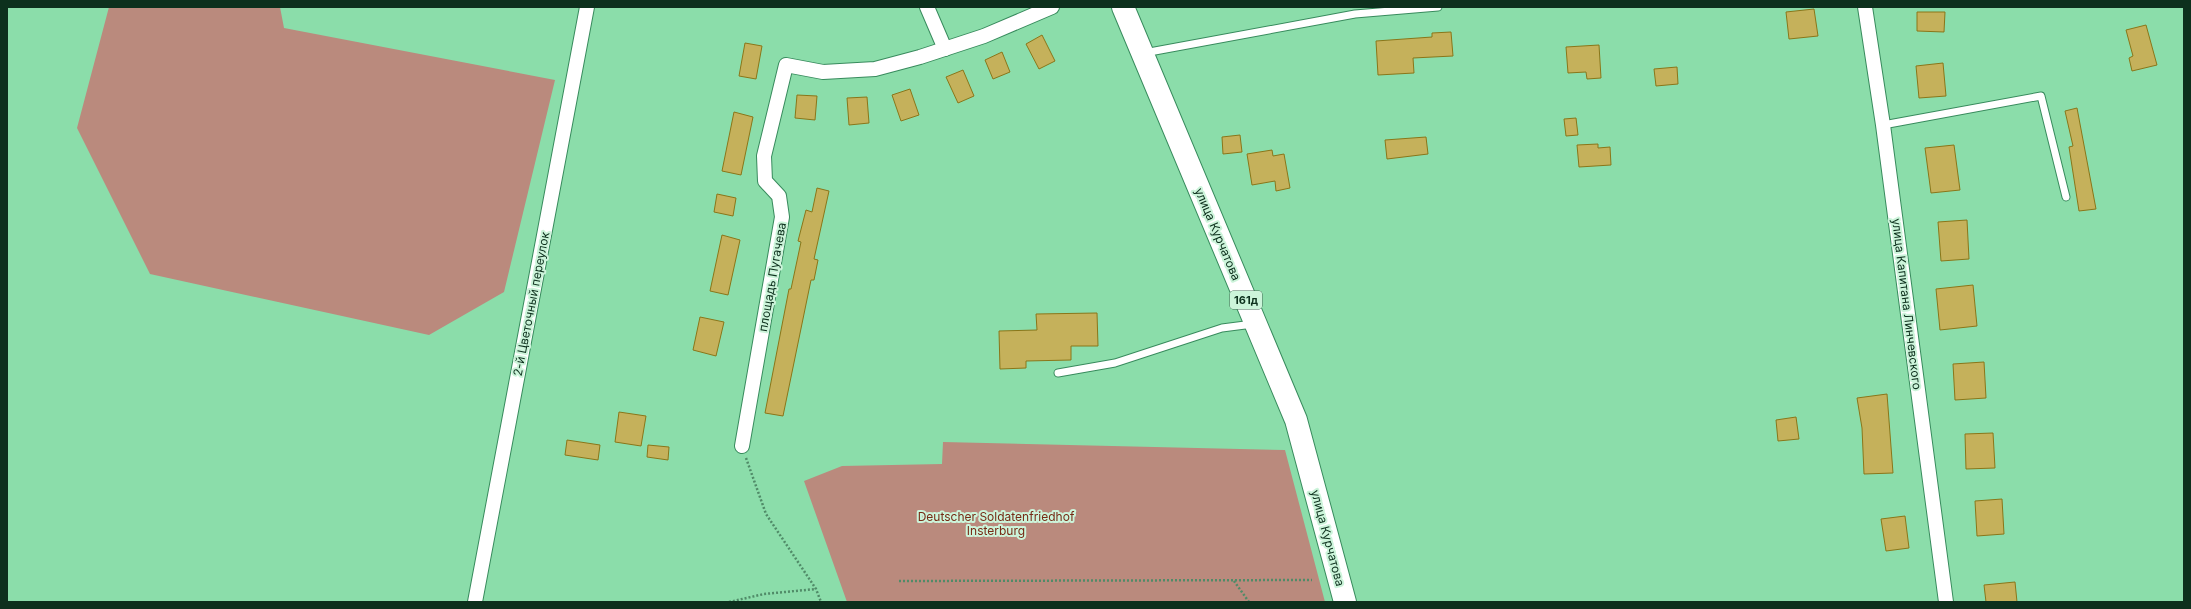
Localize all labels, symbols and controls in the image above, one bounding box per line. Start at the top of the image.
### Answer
street label: улица Курчатова [1192,185,1244,283]
street label: улица Капитана Линчевского [1889,218,1925,390]
street label: площадь Пугачева [755,221,789,333]
street label: 2-й Цветочный переулок [510,230,552,377]
road number: 161д [1230,291,1262,309]
street label: улица Курчатова [1308,488,1348,588]
park label: Deutscher Soldatenfriedhof Insterburg [918,509,1075,538]

